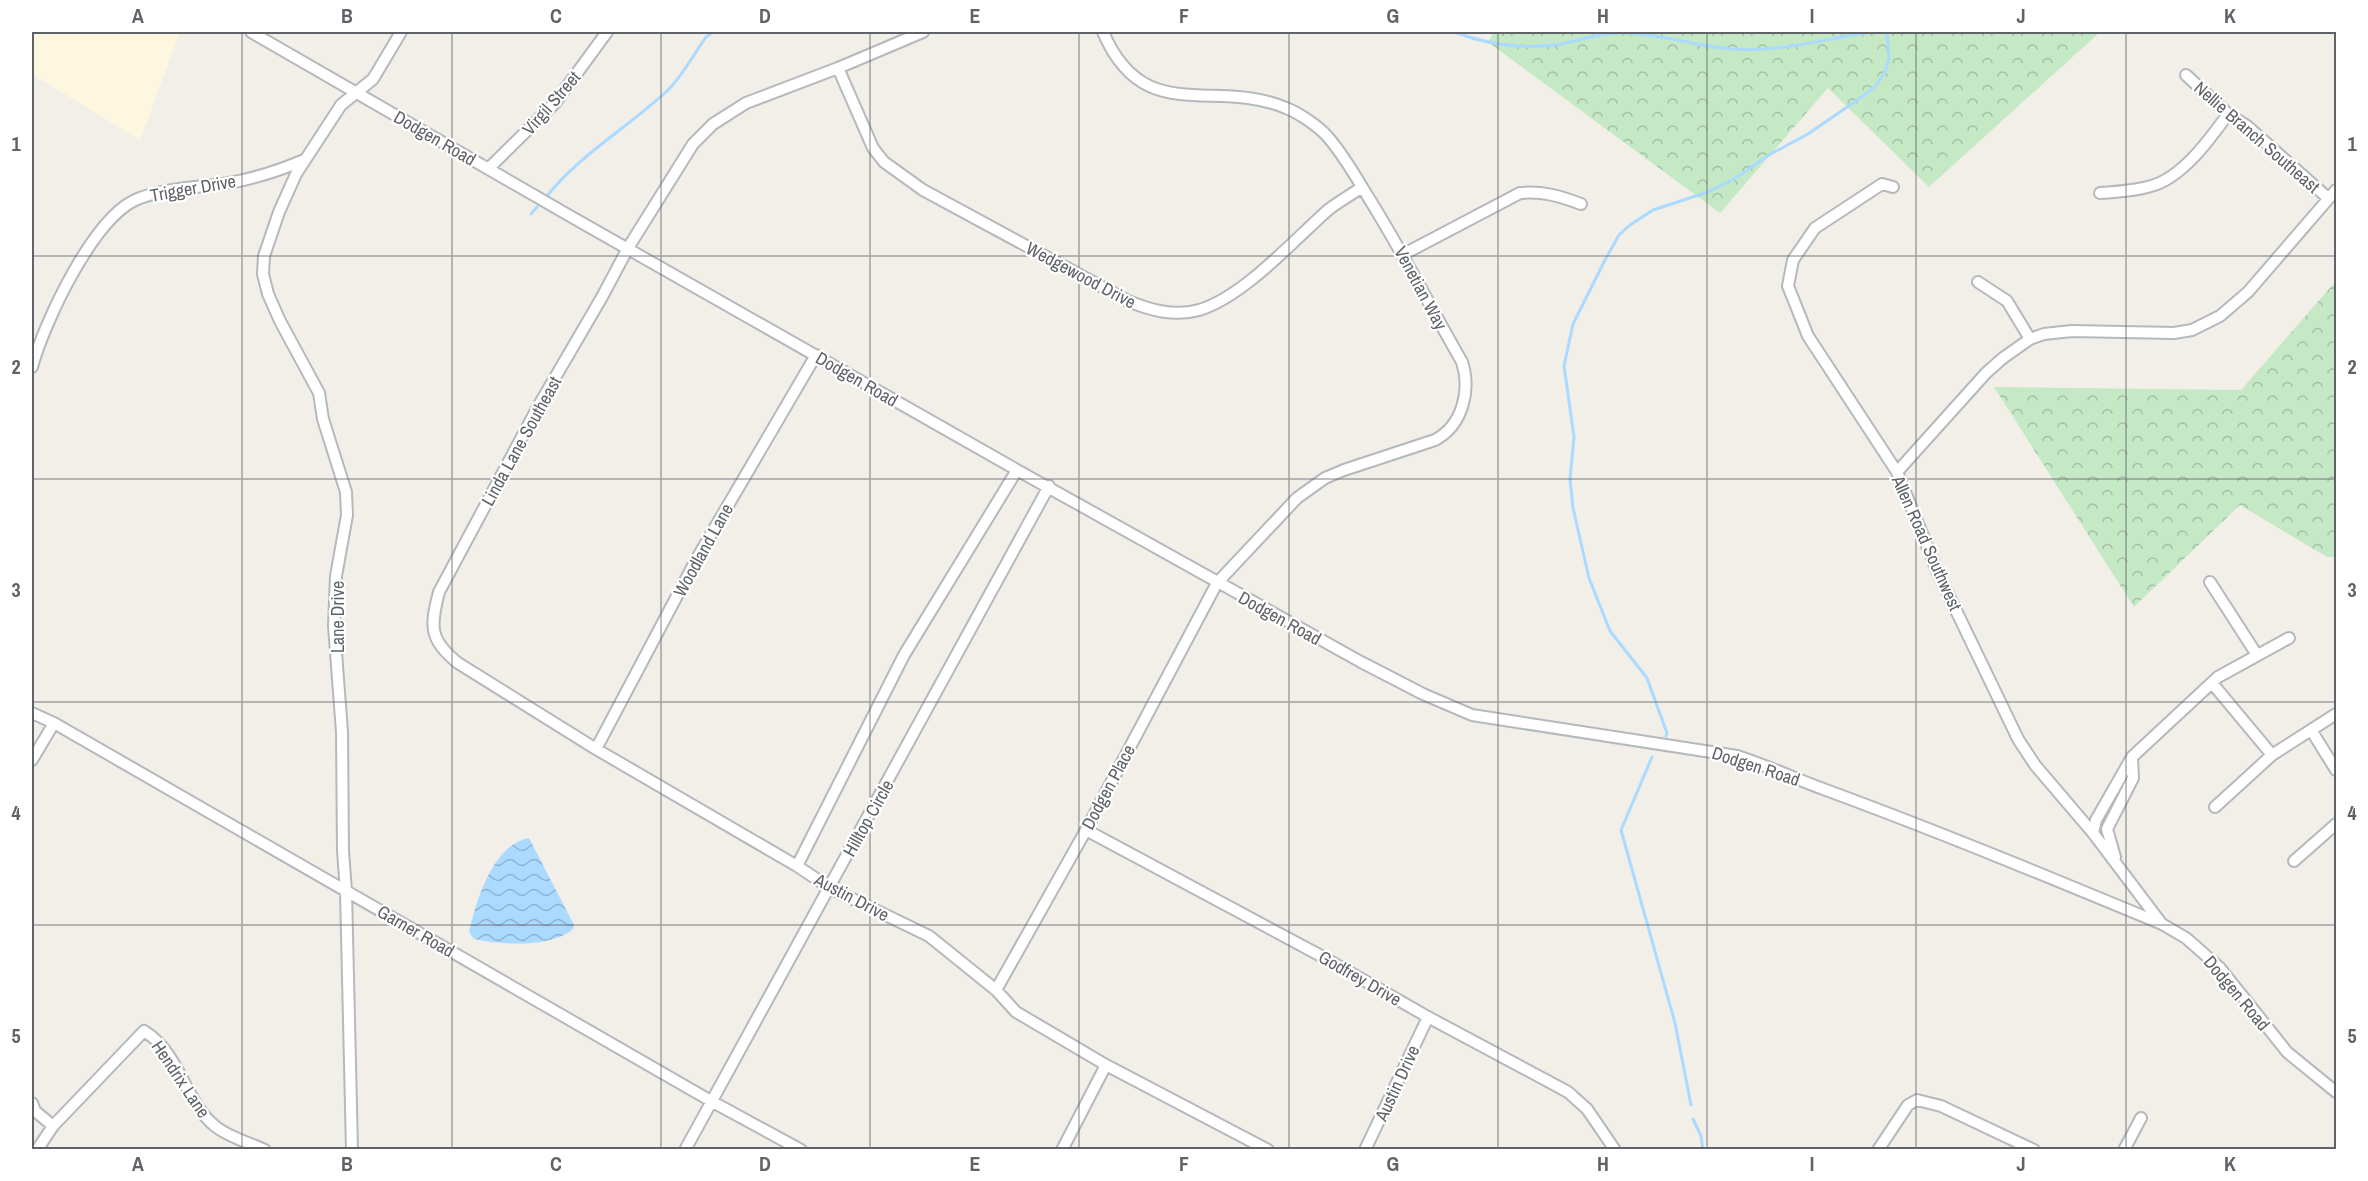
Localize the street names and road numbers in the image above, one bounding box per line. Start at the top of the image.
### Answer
street label: Virgil Street [516,65,586,141]
street label: Nellie Branch Southeast [2189,75,2325,199]
street label: Dodgen Road [389,104,481,172]
street label: Trigger Drive [148,168,238,208]
street label: Wedgewood Drive [1022,236,1140,314]
street label: Venetian Way [1389,242,1454,335]
street label: Dodgen Road [811,345,903,413]
street label: Linda Lane Southeast [475,372,567,510]
street label: Allen Road Southwest [1886,471,1968,614]
street label: Woodland Lane [667,499,739,601]
street label: Lane Drive [325,581,350,653]
street label: Dodgen Road [1234,585,1326,651]
street label: Dodgen Place [1075,740,1141,834]
street label: Dodgen Road [1709,740,1803,792]
street label: Hilltop Circle [837,775,899,861]
street label: Austin Drive [809,866,894,927]
street label: Garner Road [373,899,459,963]
street label: Godfrey Drive [1314,944,1406,1012]
street label: Dodgen Road [2198,950,2276,1036]
street label: Hendrix Lane [146,1035,216,1123]
street label: Austin Drive [1368,1041,1425,1126]

